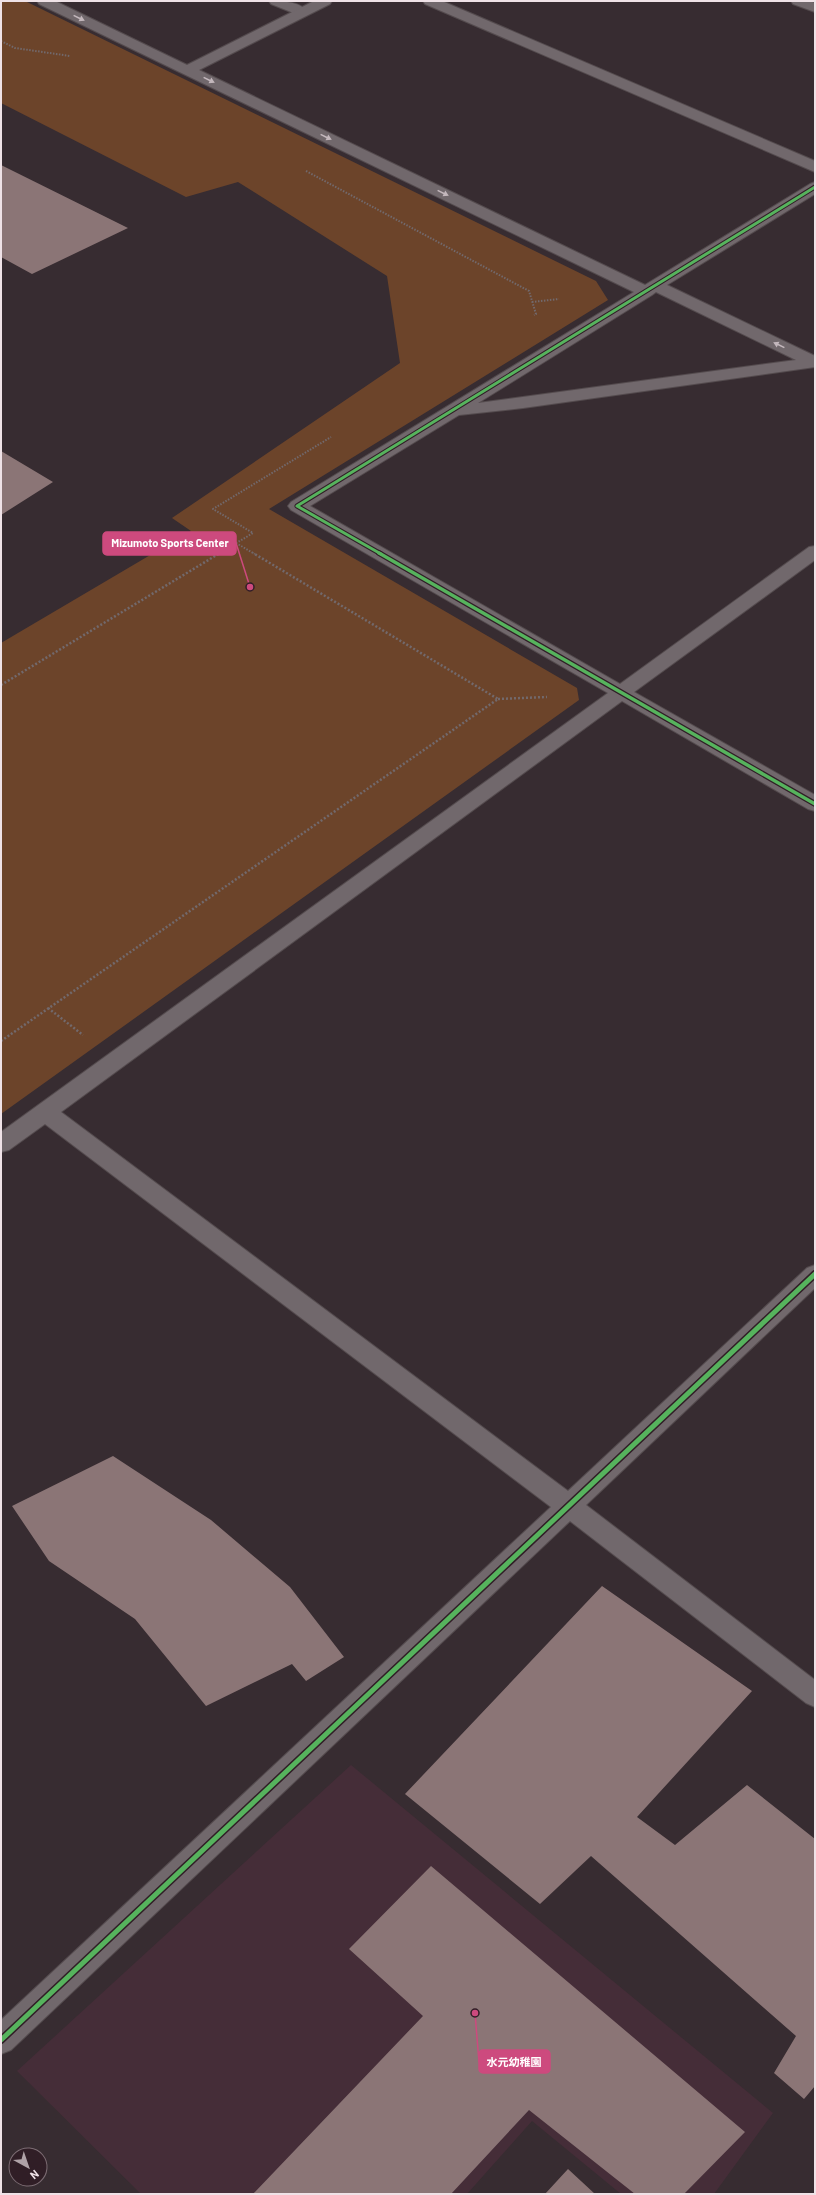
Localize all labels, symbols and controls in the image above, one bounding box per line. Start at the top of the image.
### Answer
one-way arrow [73,15,85,21]
one-way arrow [203,77,214,83]
one-way arrow [320,134,331,140]
one-way arrow [437,190,448,196]
one-way arrow [773,342,785,348]
callout: Mizumoto Sports Center [103,532,236,555]
text: Mizumoto Sports Center [111,536,229,549]
callout: 水元幼稚園 [479,2050,550,2073]
text: 水元幼稚園 [487,2055,542,2068]
north arrow [8,2147,48,2187]
text: N [28,2168,42,2182]

